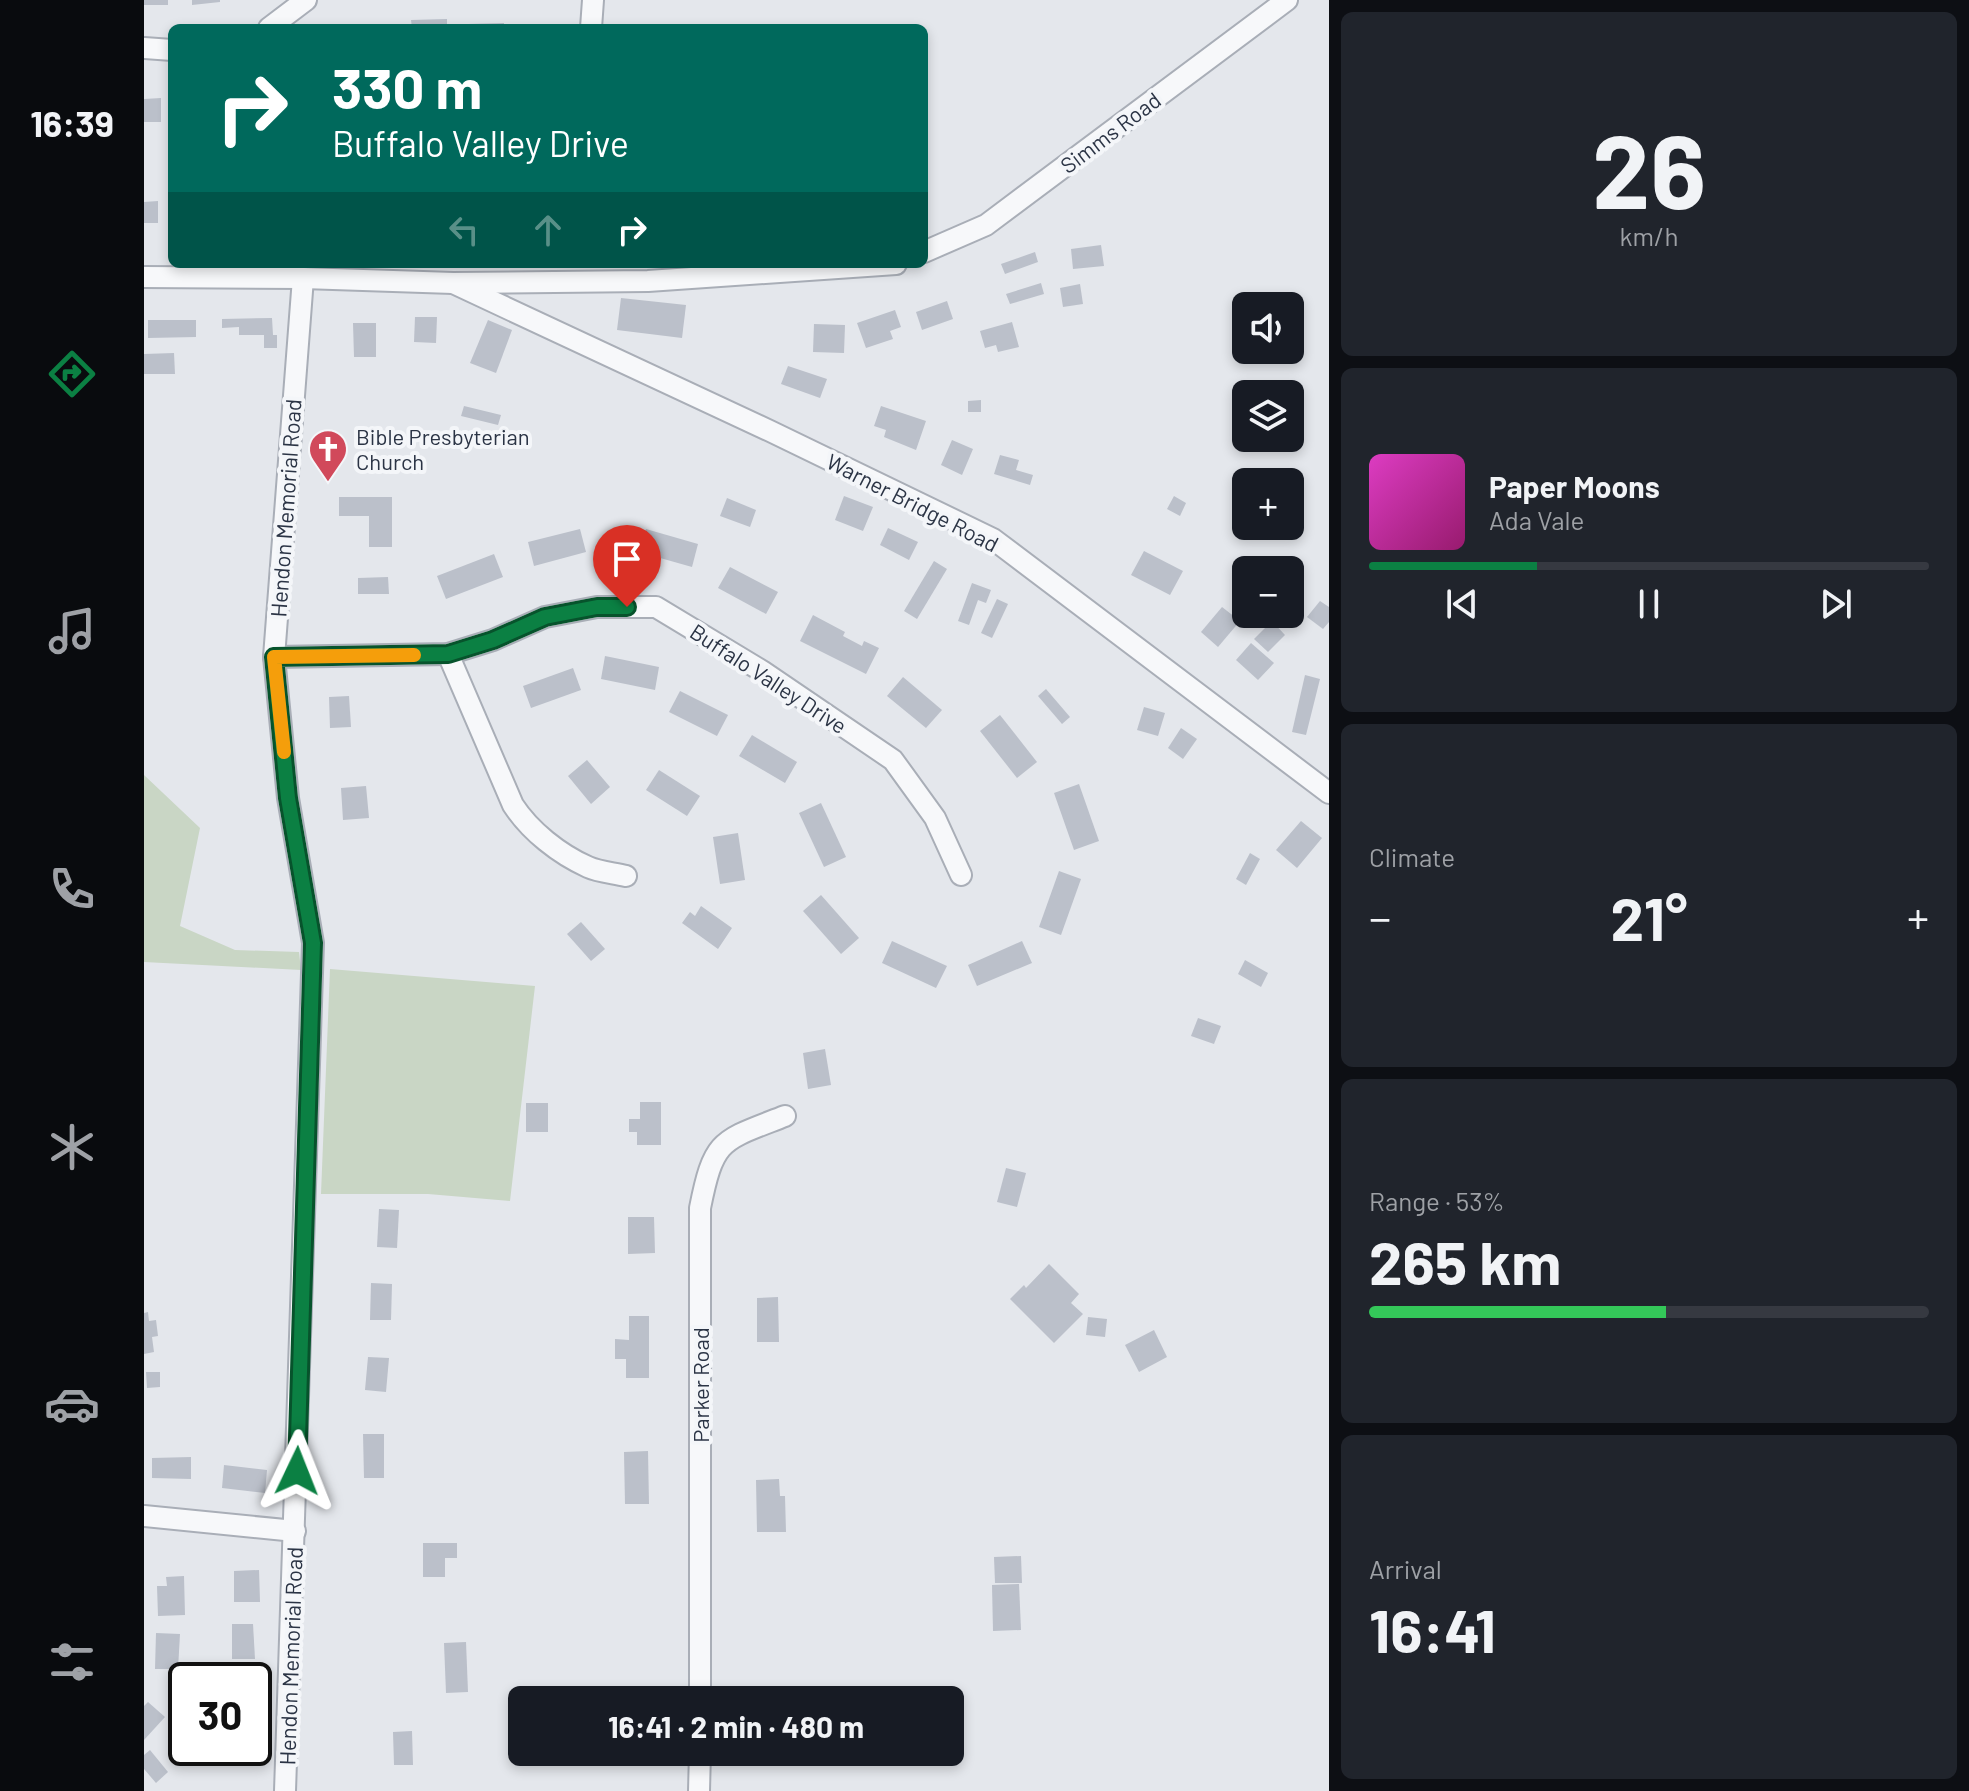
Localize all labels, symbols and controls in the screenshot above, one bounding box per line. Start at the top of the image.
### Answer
text: 330 m [332,53,482,120]
icon: right [200,56,304,160]
street label: Simms Road [1055,86,1165,178]
text: 16:39 [30,101,114,144]
text: 26 [1592,105,1706,230]
text: Buffalo Valley Drive [332,121,629,164]
icon: left [442,208,486,252]
icon: ahead [526,208,570,252]
icon: right [610,208,654,252]
text: km/h [1620,220,1678,251]
map controls [1232,292,1304,628]
button: sound [1232,292,1304,364]
icon: directions [44,346,100,402]
button: layers [1232,380,1304,452]
street label: Hendon Memorial Road [264,398,306,618]
place label: Bible Presbyterian Church [356,423,530,474]
church icon: Bible Presbyterian Church [307,428,349,483]
street label: Warner Bridge Road [823,447,1003,557]
button: + [1232,468,1304,540]
text: Paper Moons [1489,468,1660,504]
text: Ada Vale [1489,504,1584,535]
pin [593,525,661,607]
icon: arrive [605,537,649,581]
button: − [1232,556,1304,628]
icon: previous [1440,582,1484,626]
icon: pause [1627,582,1671,626]
icon: next [1814,582,1858,626]
icon: music [44,603,100,659]
street label: Buffalo Valley Drive [686,618,852,738]
text: Climate [1369,841,1455,872]
icon: phone [44,861,100,917]
text: 21° [1610,881,1688,953]
text: − [1369,890,1391,943]
text: + [1907,890,1929,943]
icon: climate [44,1119,100,1175]
text: Range · 53% [1369,1185,1505,1216]
text: 265 km [1369,1225,1561,1297]
street label: Parker Road [687,1327,713,1443]
icon: car [44,1376,100,1432]
position arrow [255,1429,339,1513]
street label: Hendon Memorial Road [273,1546,307,1766]
text: Arrival [1369,1553,1442,1584]
text: 16:41 [1369,1593,1496,1665]
icon: filters [44,1634,100,1690]
speed limit sign: 30 [168,1662,272,1766]
text: 16:41 · 2 min · 480 m [608,1708,864,1744]

